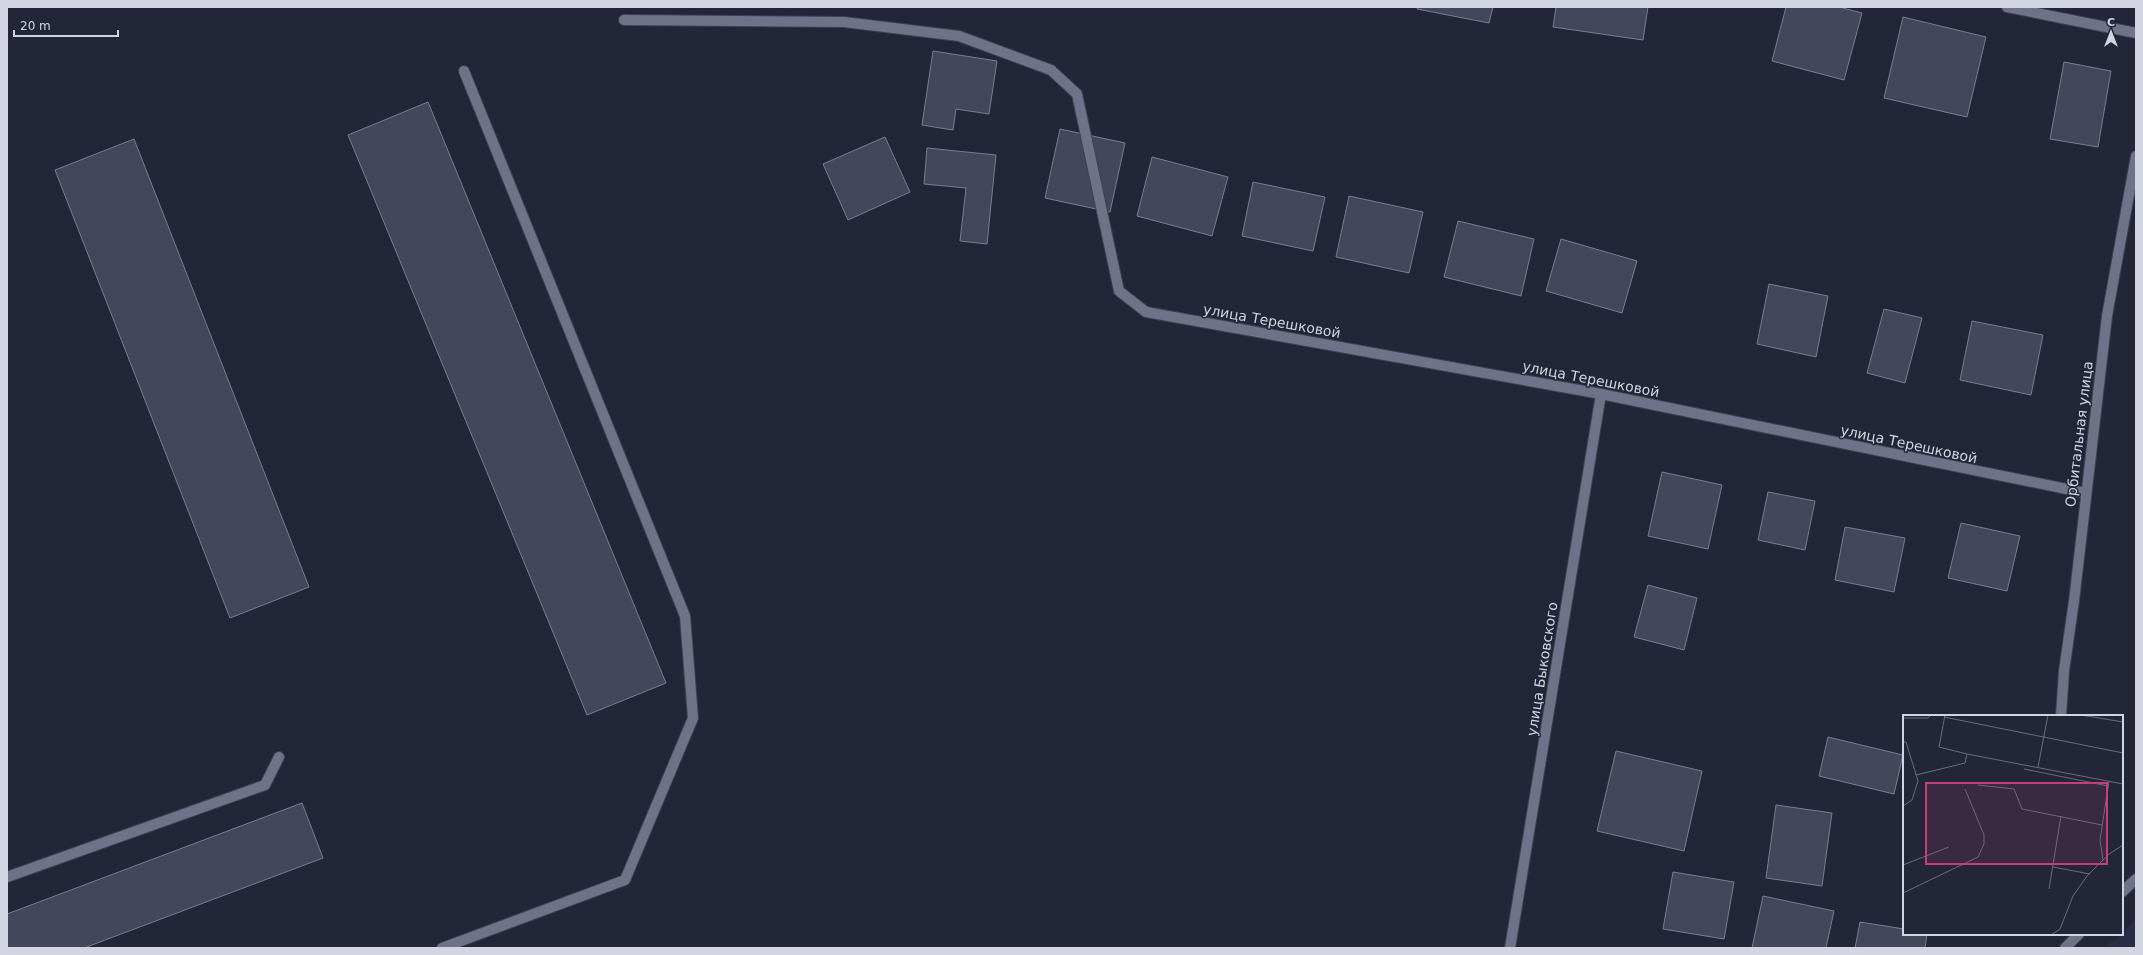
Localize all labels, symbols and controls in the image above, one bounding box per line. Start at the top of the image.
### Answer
scale bar [14,12,118,38]
north arrow [2091,12,2131,52]
text: С [2107,16,2115,29]
text: 20 m [20,19,51,33]
street label: улица Терешковой [1202,301,1342,341]
street label: улица Терешковой [1521,358,1661,400]
street label: Орбитальная улица [2062,360,2096,508]
street label: улица Терешковой [1839,422,1979,466]
street label: улица Быковского [1524,601,1560,737]
inset map [1903,715,2123,935]

